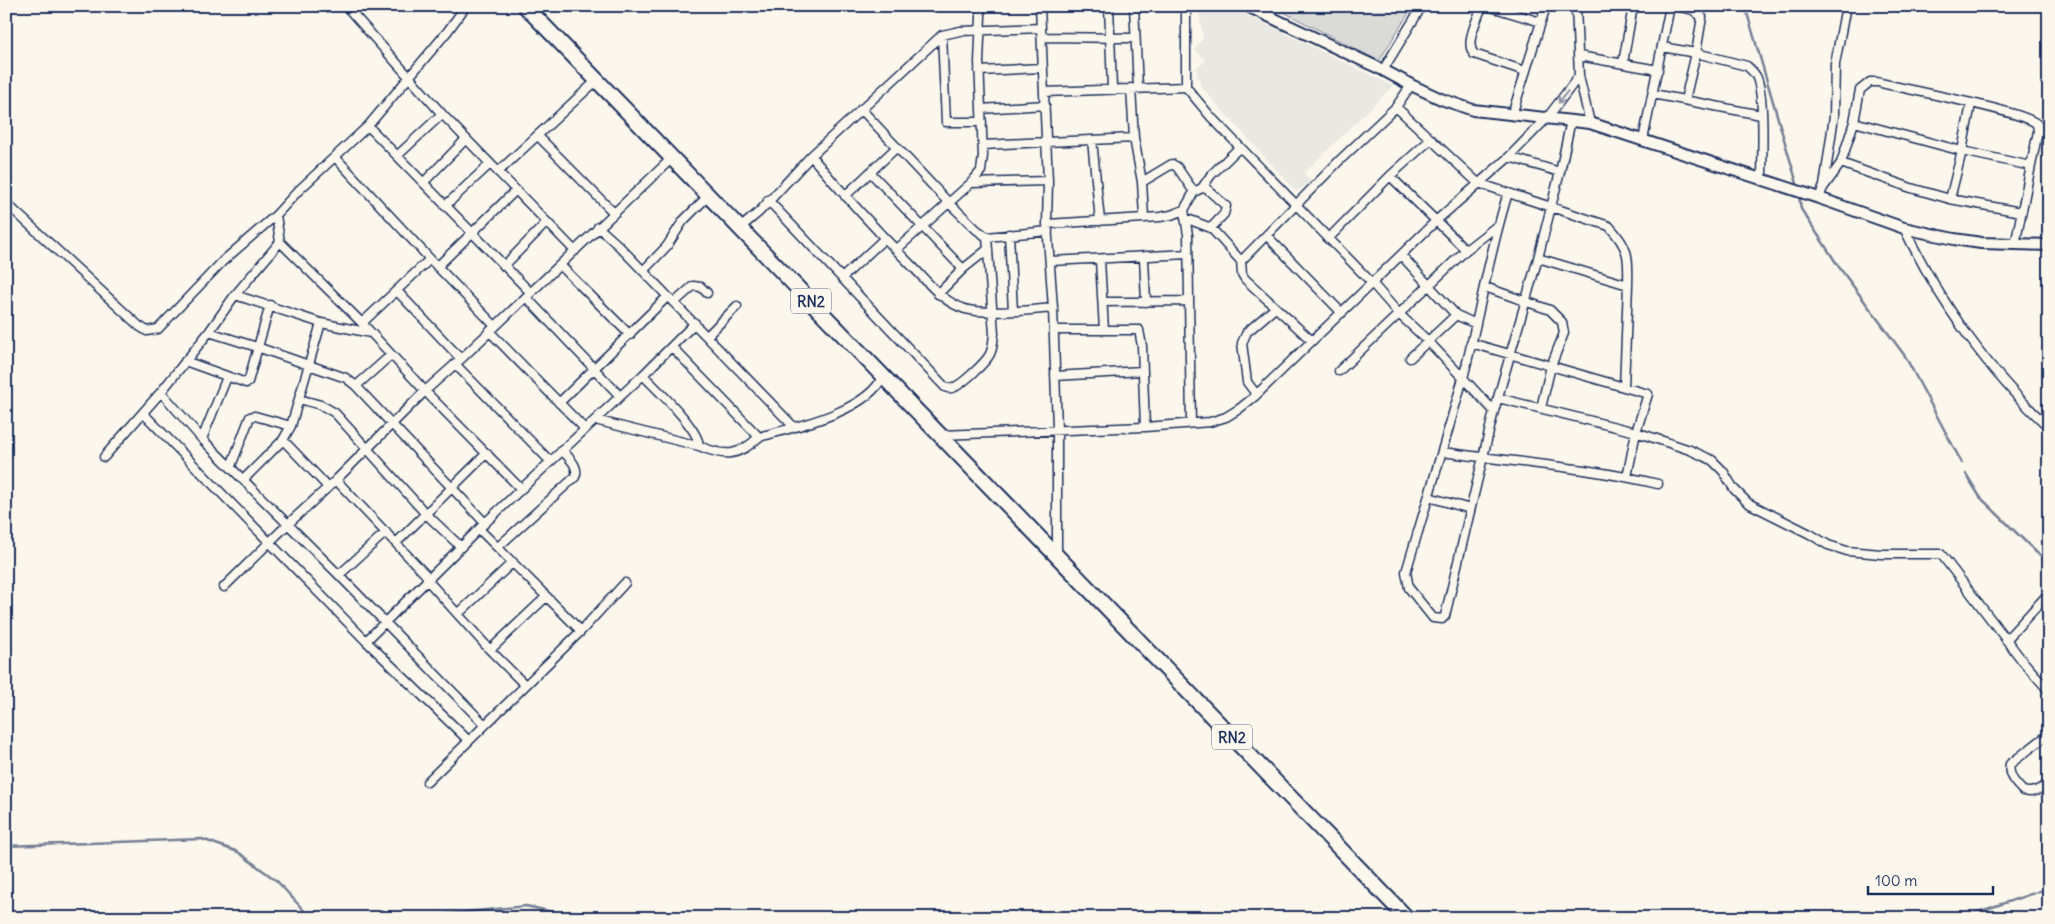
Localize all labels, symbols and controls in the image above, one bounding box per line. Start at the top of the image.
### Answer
one-way arrow [1558,90,1569,103]
road number: RN2 [791,288,831,314]
road number: RN2 [1212,724,1252,750]
scale bar [1868,864,1992,896]
text: 100 m [1875,871,1917,890]

